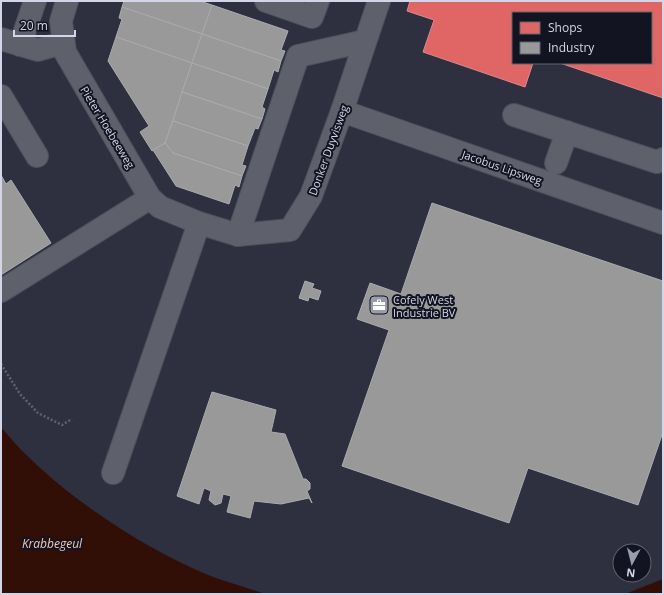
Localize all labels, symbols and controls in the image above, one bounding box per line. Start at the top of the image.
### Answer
scale bar [14,12,75,38]
legend [512,12,652,64]
text: 20 m [20,17,48,34]
text: Shops [548,19,583,36]
text: Industry [548,39,595,56]
street label: Pieter Hoebeeweg [77,83,139,171]
street label: Donker Duyvisweg [305,103,351,197]
street label: Jacobus Lipsweg [459,146,544,188]
place label: Cofely West Industrie BV [393,292,456,320]
office icon: Cofely West Industrie BV [368,294,390,316]
water label: Krabbegeul [22,535,83,552]
north arrow [612,543,652,583]
text: N [625,565,636,581]

